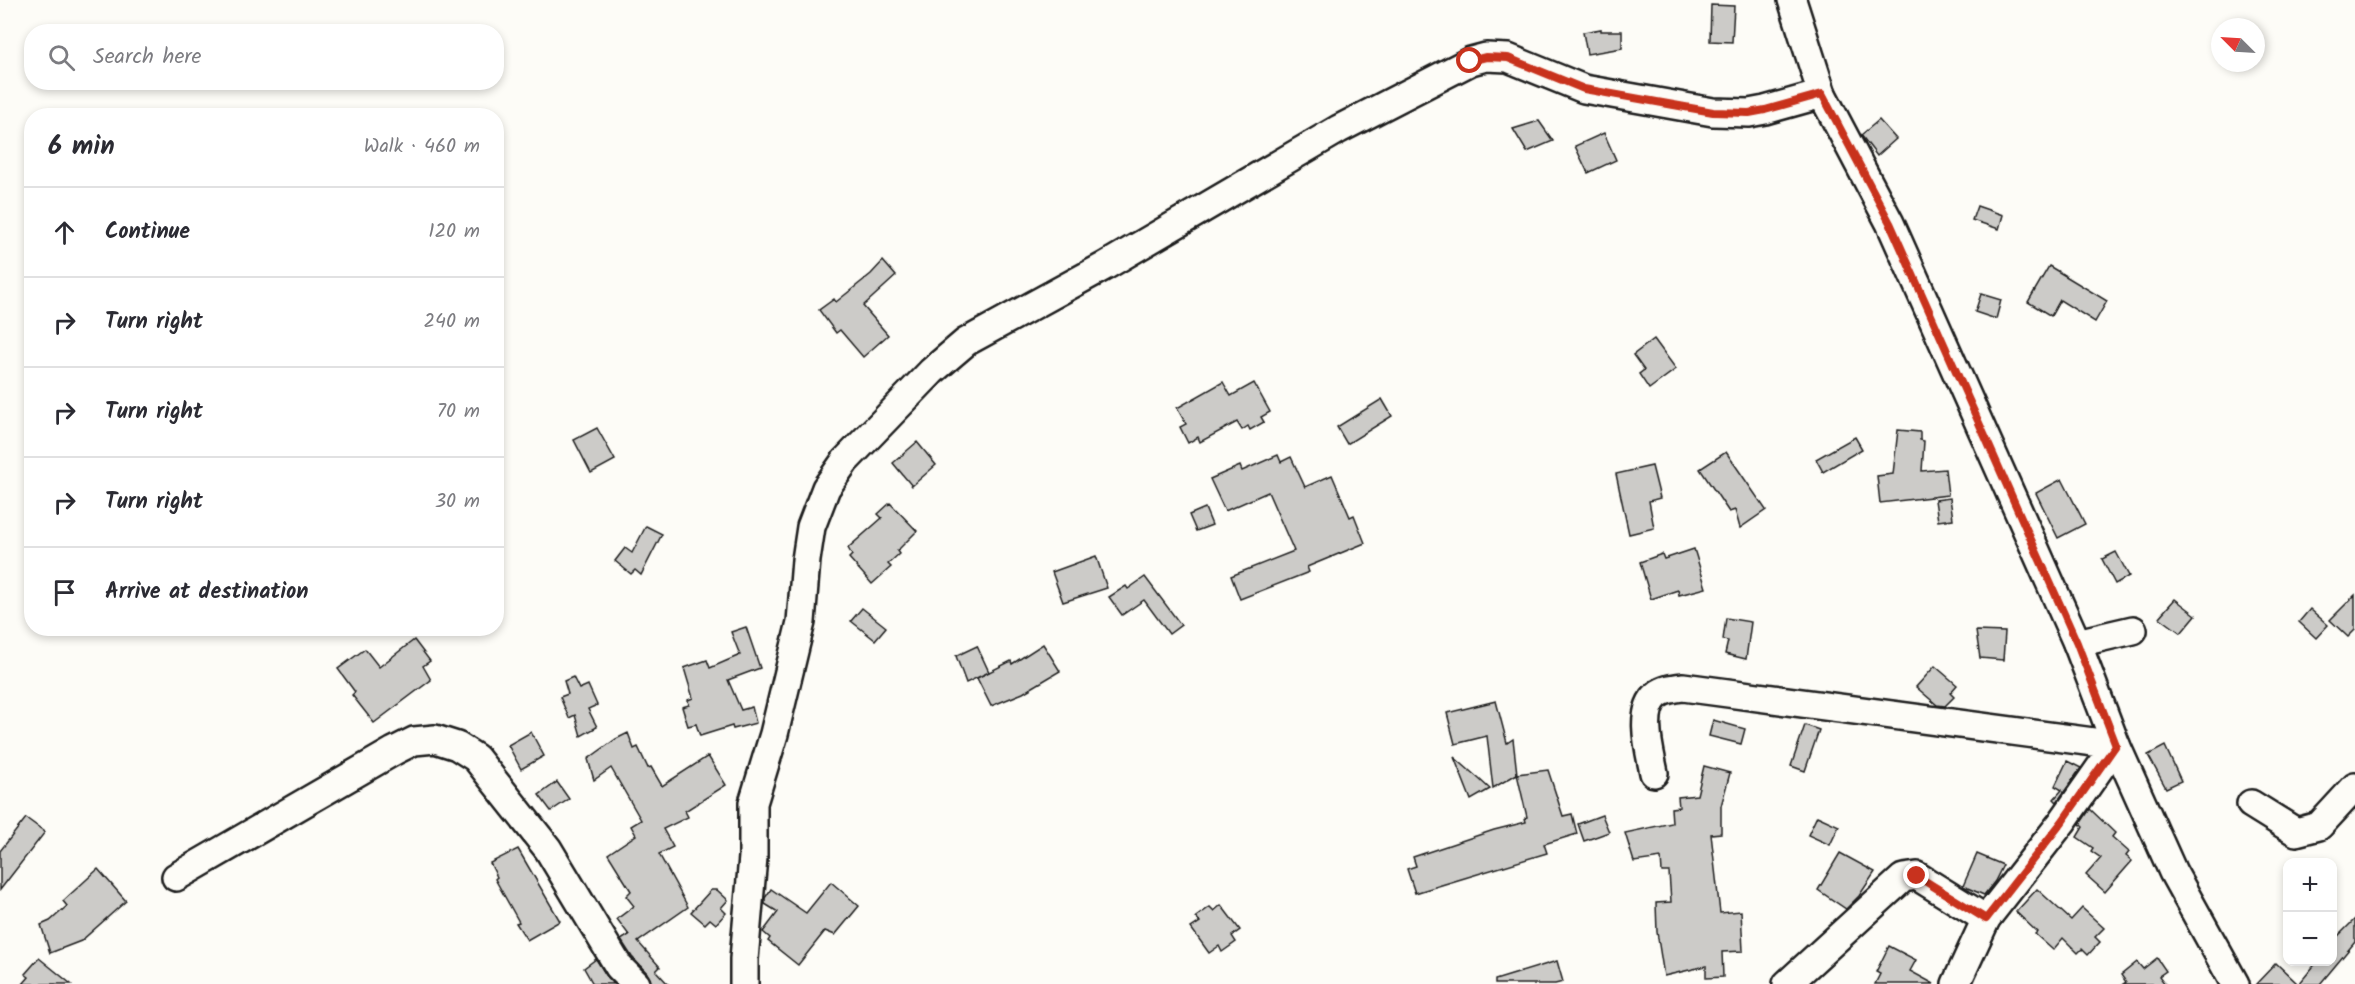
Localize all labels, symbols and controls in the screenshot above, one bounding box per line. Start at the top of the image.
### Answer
north arrow [2211,18,2265,72]
search box [24,24,504,90]
text: Search here [93,40,201,75]
icon: search [45,41,78,74]
route start [1456,47,1482,73]
text: 6 min [48,126,115,168]
text: Walk · 460 m [364,131,480,163]
text: Continue [105,215,190,250]
icon: ahead [48,216,81,249]
text: 120 m [428,216,480,248]
text: Turn right [105,305,203,340]
icon: right [48,306,81,339]
text: 240 m [423,306,480,338]
text: Turn right [105,395,203,430]
icon: right [48,396,81,429]
text: 70 m [437,396,480,428]
text: Turn right [105,485,203,520]
icon: right [48,486,81,519]
text: 30 m [435,486,480,518]
text: Arrive at destination [105,575,308,610]
icon: arrive [48,576,81,609]
map controls [2283,858,2337,966]
button: + [2283,858,2337,912]
route end [1903,862,1929,888]
button: − [2283,912,2337,966]

